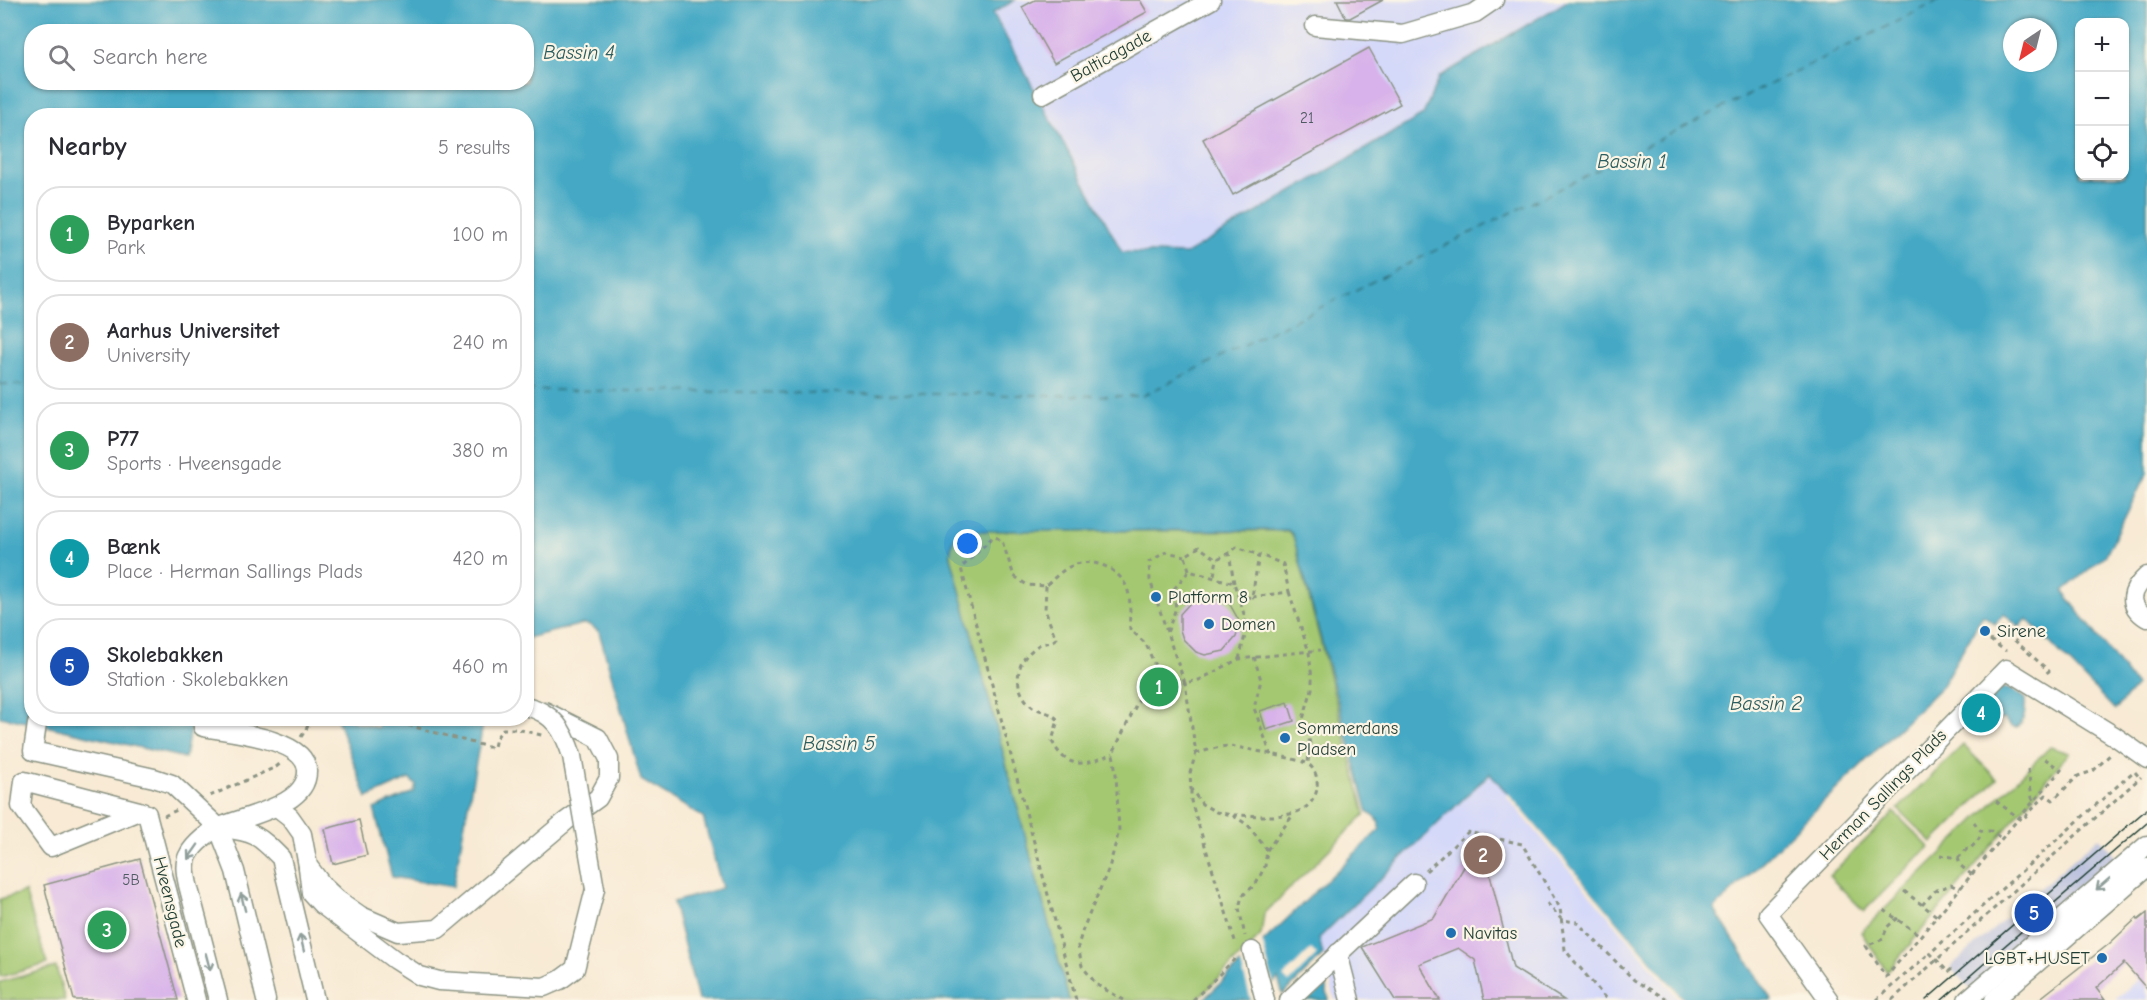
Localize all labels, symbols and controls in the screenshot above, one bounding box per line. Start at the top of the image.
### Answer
north arrow [2003,18,2057,72]
map controls [2075,18,2129,180]
button: + [2075,18,2129,72]
search box [24,24,534,90]
street label: Balticagade [1067,25,1155,87]
icon: search [45,41,78,74]
water label: Bassin 4 [543,41,615,64]
text: Search here [93,44,208,70]
button: − [2075,72,2129,126]
house number: 21 [1300,109,1314,127]
button: locate [2075,126,2129,180]
text: Nearby [48,132,127,162]
text: 5 results [438,136,510,159]
water label: Bassin 1 [1597,150,1667,173]
text: Byparken [107,210,195,236]
text: 1 [66,223,73,246]
text: 100 m [453,223,508,246]
text: Park [107,236,145,259]
text: Aarhus Universitet [107,318,279,344]
text: 2 [65,331,74,354]
text: 240 m [453,331,508,354]
text: University [107,344,190,367]
text: P77 [107,426,139,452]
text: 3 [65,439,74,462]
text: 380 m [452,439,508,462]
text: Sports · Hveensgade [107,452,281,475]
your location [953,529,982,558]
text: Bænk [107,534,160,560]
text: 4 [65,547,74,570]
text: 420 m [452,547,508,570]
text: Place · Herman Sallings Plads [107,560,363,583]
place label: Platform 8 [1168,587,1248,608]
marker: Platform 8 [1149,590,1163,604]
place label: Domen [1221,614,1276,635]
marker: Domen [1202,617,1216,631]
place label: Sirene [1997,621,2046,642]
marker: Sirene [1978,624,1992,638]
text: Skolebakken [107,642,223,668]
text: 5 [64,655,75,678]
text: 460 m [452,655,508,678]
pin: 1 [1140,664,1178,710]
text: Station · Skolebakken [107,668,289,691]
pin: 4 [1962,690,2000,736]
water label: Bassin 2 [1730,692,1803,715]
place label: Sommerdans Pladsen [1297,718,1398,760]
street label: Herman Sallings Plads [1815,725,1951,865]
marker: Sommerdans Pladsen [1278,731,1292,745]
water label: Bassin 5 [803,732,875,755]
pin: 2 [1464,832,1502,878]
one-way arrow [186,843,199,860]
street label: Hveensgade [149,854,191,950]
house number: 5B [122,871,140,889]
one-way arrow [2095,877,2111,890]
pin: 5 [2014,890,2054,936]
one-way arrow [236,893,248,912]
pin: 3 [88,908,126,952]
place label: Navitas [1463,923,1517,944]
marker: Navitas [1444,926,1458,940]
one-way arrow [295,934,307,953]
place label: LGBT+HUSET [1984,948,2091,969]
marker: LGBT+HUSET [2095,951,2109,965]
one-way arrow [203,952,214,971]

